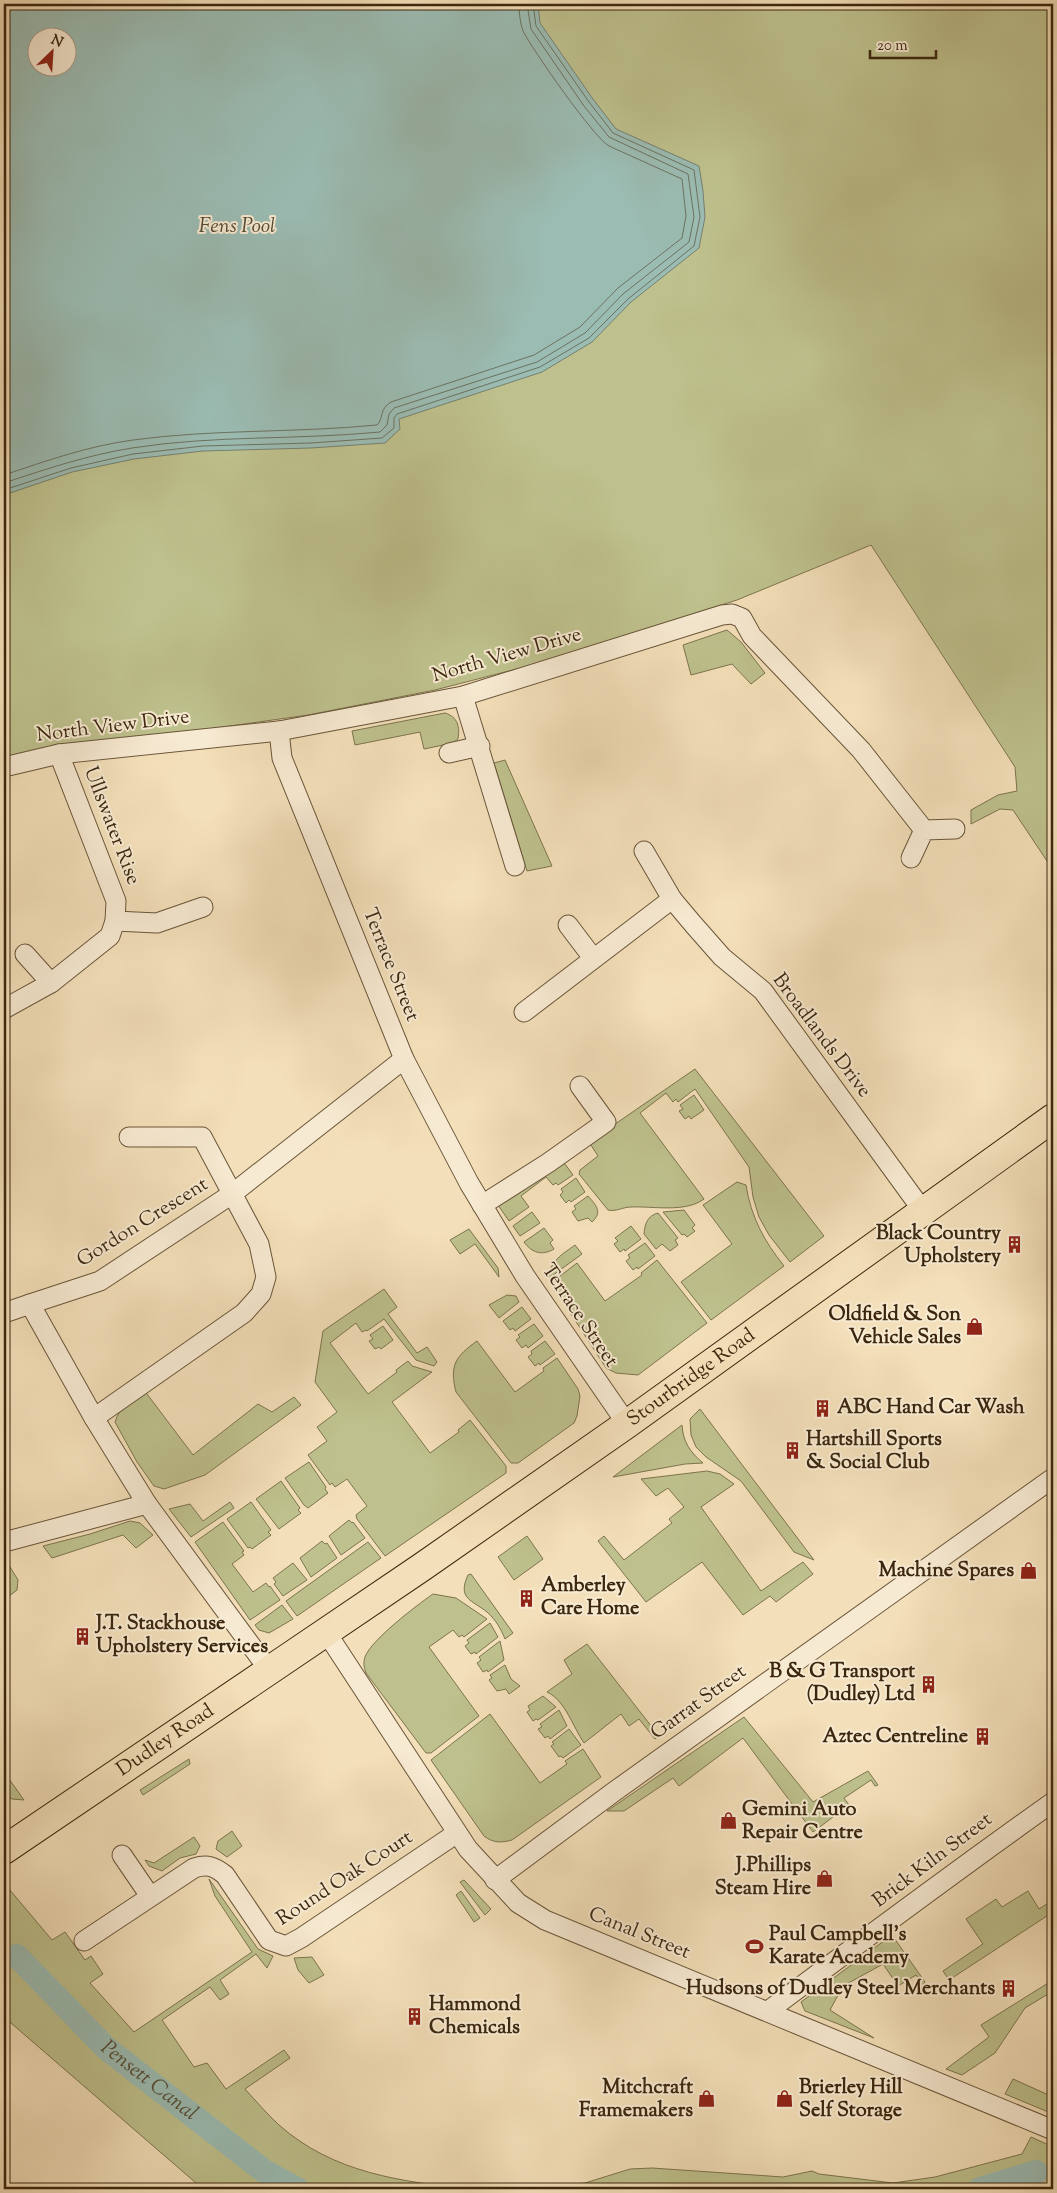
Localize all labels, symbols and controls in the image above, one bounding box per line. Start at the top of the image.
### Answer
north arrow [28,28,78,78]
scale bar [870,28,936,60]
text: N [47,31,66,53]
text: 20 m [877,36,908,57]
water label: Fens Pool [199,212,276,242]
street label: North View Drive [429,621,585,691]
street label: North View Drive [35,703,191,751]
street label: Ullswater Rise [75,763,147,889]
street label: Terrace Street [354,904,426,1026]
street label: Broadlands Drive [765,968,877,1104]
street label: Gordon Crescent [72,1171,215,1275]
place label: Black Country Upholstery [876,1220,1001,1272]
building icon: Black Country Upholstery [1005,1235,1025,1255]
street label: Terrace Street [533,1258,625,1374]
place label: Oldfield & Son Vehicle Sales [828,1301,961,1353]
shop icon: Oldfield & Son Vehicle Sales [965,1317,985,1337]
street label: Stourbridge Road [621,1322,762,1434]
place label: ABC Hand Car Wash [837,1394,1025,1423]
building icon: ABC Hand Car Wash [813,1398,833,1418]
place label: Hartshill Sports & Social Club [806,1426,942,1478]
building icon: Hartshill Sports & Social Club [782,1441,802,1461]
place label: Machine Spares [878,1557,1014,1586]
shop icon: Machine Spares [1018,1561,1038,1581]
place label: Amberley Care Home [541,1572,639,1624]
building icon: Amberley Care Home [517,1588,537,1608]
place label: J.T. Stackhouse Upholstery Services [94,1610,268,1662]
building icon: J.T. Stackhouse Upholstery Services [72,1626,92,1646]
street label: Garrat Street [645,1658,753,1748]
place label: B & G Transport (Dudley) Ltd [769,1658,916,1710]
building icon: B & G Transport (Dudley) Ltd [919,1674,939,1694]
street label: Dudley Road [111,1697,220,1784]
place label: Aztec Centreline [822,1723,968,1752]
building icon: Aztec Centreline [972,1727,992,1747]
place label: Gemini Auto Repair Centre [742,1796,863,1848]
street label: Brick Kiln Street [867,1806,999,1916]
shop icon: Gemini Auto Repair Centre [718,1811,738,1831]
street label: Round Oak Court [271,1824,419,1934]
place label: J.Phillips Steam Hire [715,1852,811,1904]
shop icon: J.Phillips Steam Hire [815,1868,835,1888]
street label: Canal Street [584,1900,694,1968]
place label: Paul Campbell's Karate Academy [769,1921,909,1973]
sports icon: Paul Campbell's Karate Academy [745,1937,765,1957]
place label: Hudsons of Dudley Steel Merchants [686,1975,995,2004]
building icon: Hudsons of Dudley Steel Merchants [999,1979,1019,1999]
place label: Hammond Chemicals [429,1991,521,2043]
building icon: Hammond Chemicals [405,2007,425,2027]
water label: Pensett Canal [94,2034,204,2129]
place label: Mitchcraft Framemakers [579,2074,693,2126]
place label: Brierley Hill Self Storage [799,2074,903,2126]
shop icon: Mitchcraft Framemakers [697,2089,717,2109]
shop icon: Brierley Hill Self Storage [775,2089,795,2109]

